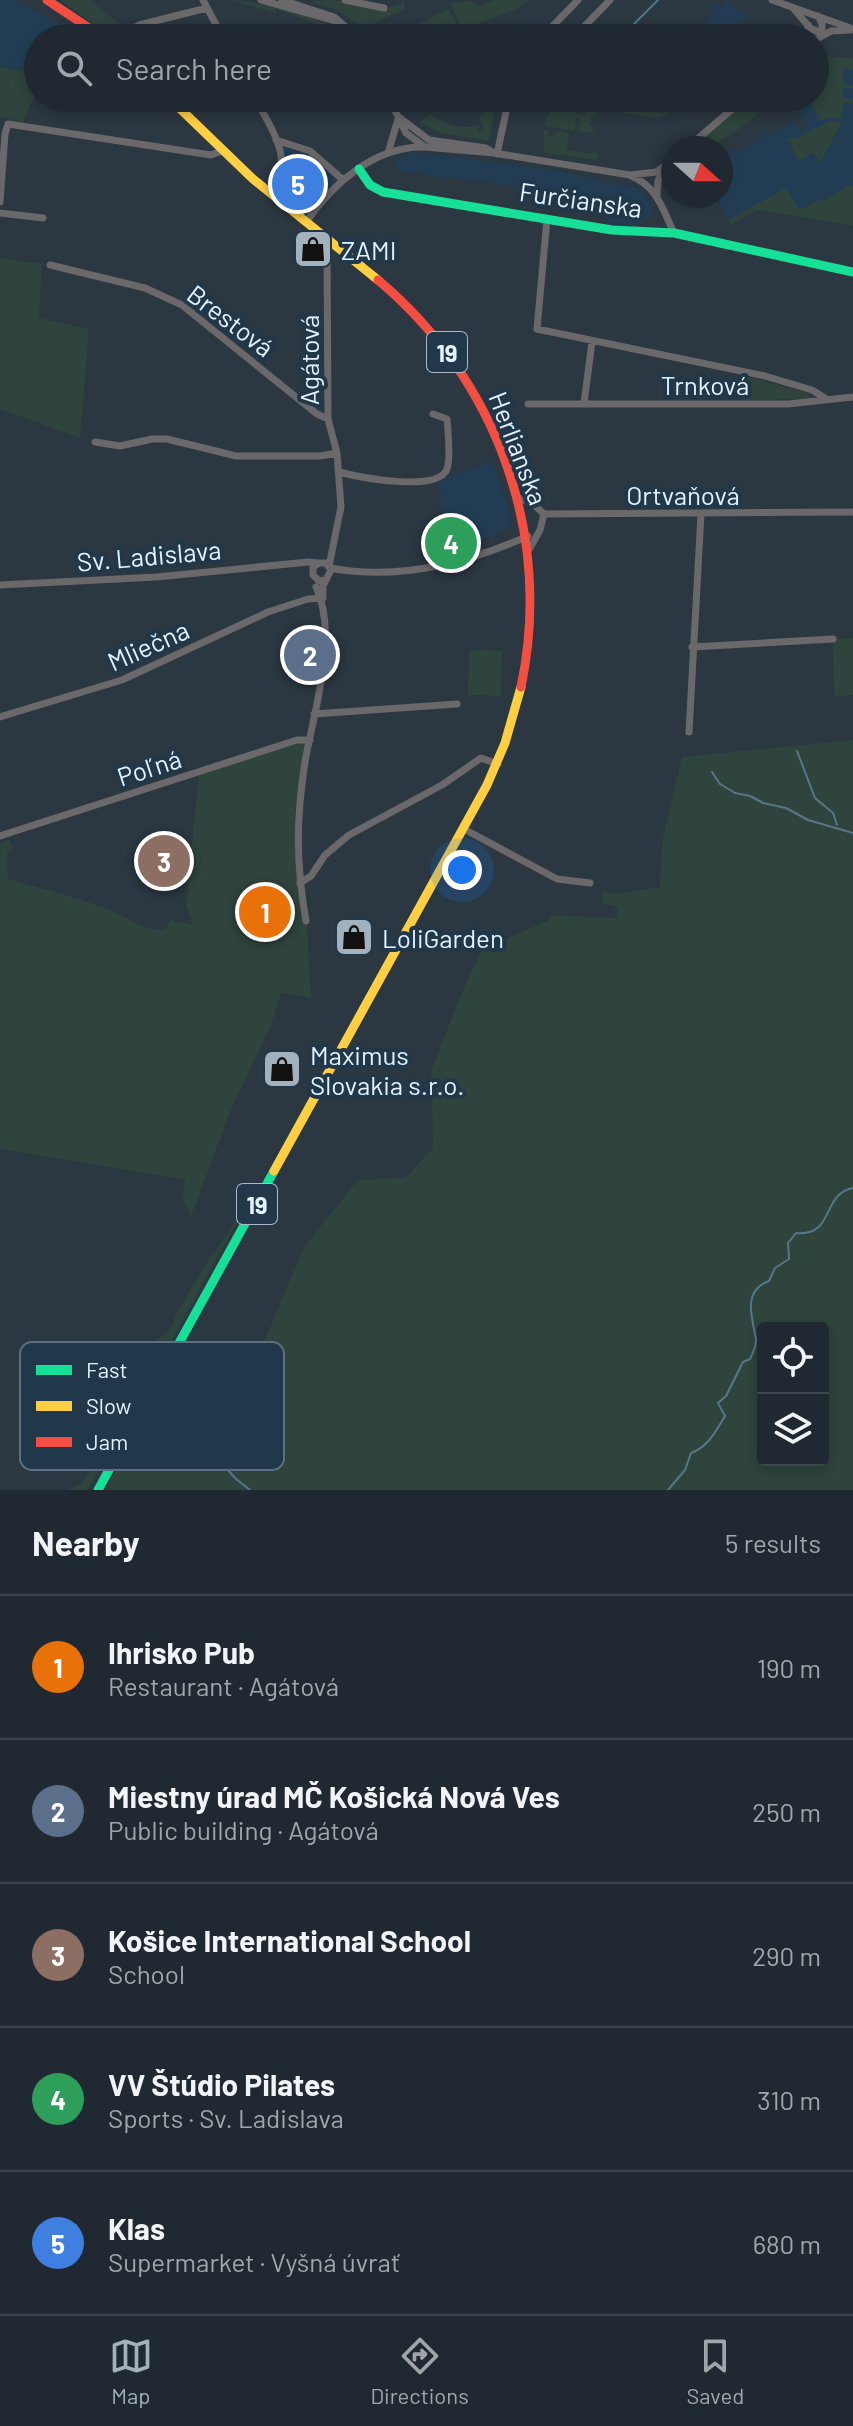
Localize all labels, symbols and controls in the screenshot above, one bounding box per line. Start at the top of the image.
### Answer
search box [24,24,829,112]
icon: search [52,46,96,90]
text: Search here [116,50,272,86]
north arrow [661,136,733,208]
pin: 5 [272,154,324,214]
street label: Furčianska [518,175,644,223]
shop icon: ZAMI [292,228,334,270]
place label: ZAMI [341,234,396,265]
street label: Brestová [182,278,280,362]
street label: Agátová [293,315,324,405]
road number: 19 [427,332,467,372]
street label: Trnková [661,369,749,400]
street label: Herlianska [483,387,555,509]
street label: Ortvaňová [626,479,740,510]
pin: 4 [425,513,477,573]
street label: Sv. Ladislava [76,533,222,577]
street label: Mliečna [102,613,194,677]
pin: 2 [284,625,336,685]
street label: Poľná [113,742,185,792]
pin: 3 [138,831,190,891]
your location [442,850,482,890]
pin: 1 [239,882,291,942]
shop icon: LoliGarden [333,916,375,958]
place label: LoliGarden [382,922,504,953]
place label: Maximus Slovakia s.r.o. [310,1039,464,1100]
shop icon: Maximus Slovakia s.r.o. [261,1048,303,1090]
road number: 19 [237,1184,277,1224]
map controls [757,1322,829,1466]
button: locate [757,1322,829,1394]
legend [20,1342,284,1470]
text: Fast [86,1356,128,1382]
text: Slow [86,1392,131,1418]
button: layers [757,1394,829,1466]
text: Jam [86,1428,128,1454]
text: Nearby [32,1522,140,1563]
text: 5 results [725,1527,821,1558]
text: Ihrisko Pub [108,1634,255,1670]
text: 1 [53,1652,63,1683]
text: 190 m [757,1652,821,1683]
text: Restaurant · Agátová [108,1670,339,1701]
text: Miestny úrad MČ Košická Nová Ves [108,1778,560,1814]
text: 2 [51,1796,65,1827]
text: 250 m [752,1796,821,1827]
text: Public building · Agátová [108,1814,379,1845]
text: Košice International School [108,1922,471,1958]
text: 3 [51,1940,65,1971]
text: 290 m [752,1940,821,1971]
text: School [108,1958,185,1989]
text: VV Štúdio Pilates [108,2066,335,2102]
text: 4 [50,2084,66,2115]
text: 310 m [757,2084,821,2115]
text: Sports · Sv. Ladislava [108,2102,344,2133]
text: Klas [108,2210,165,2246]
text: 5 [51,2228,65,2259]
text: 680 m [753,2228,821,2259]
text: Supermarket · Vyšná úvrať [108,2246,400,2277]
tab: Map [109,2334,153,2408]
tab: Directions [370,2334,469,2408]
tab: Saved [686,2334,744,2408]

